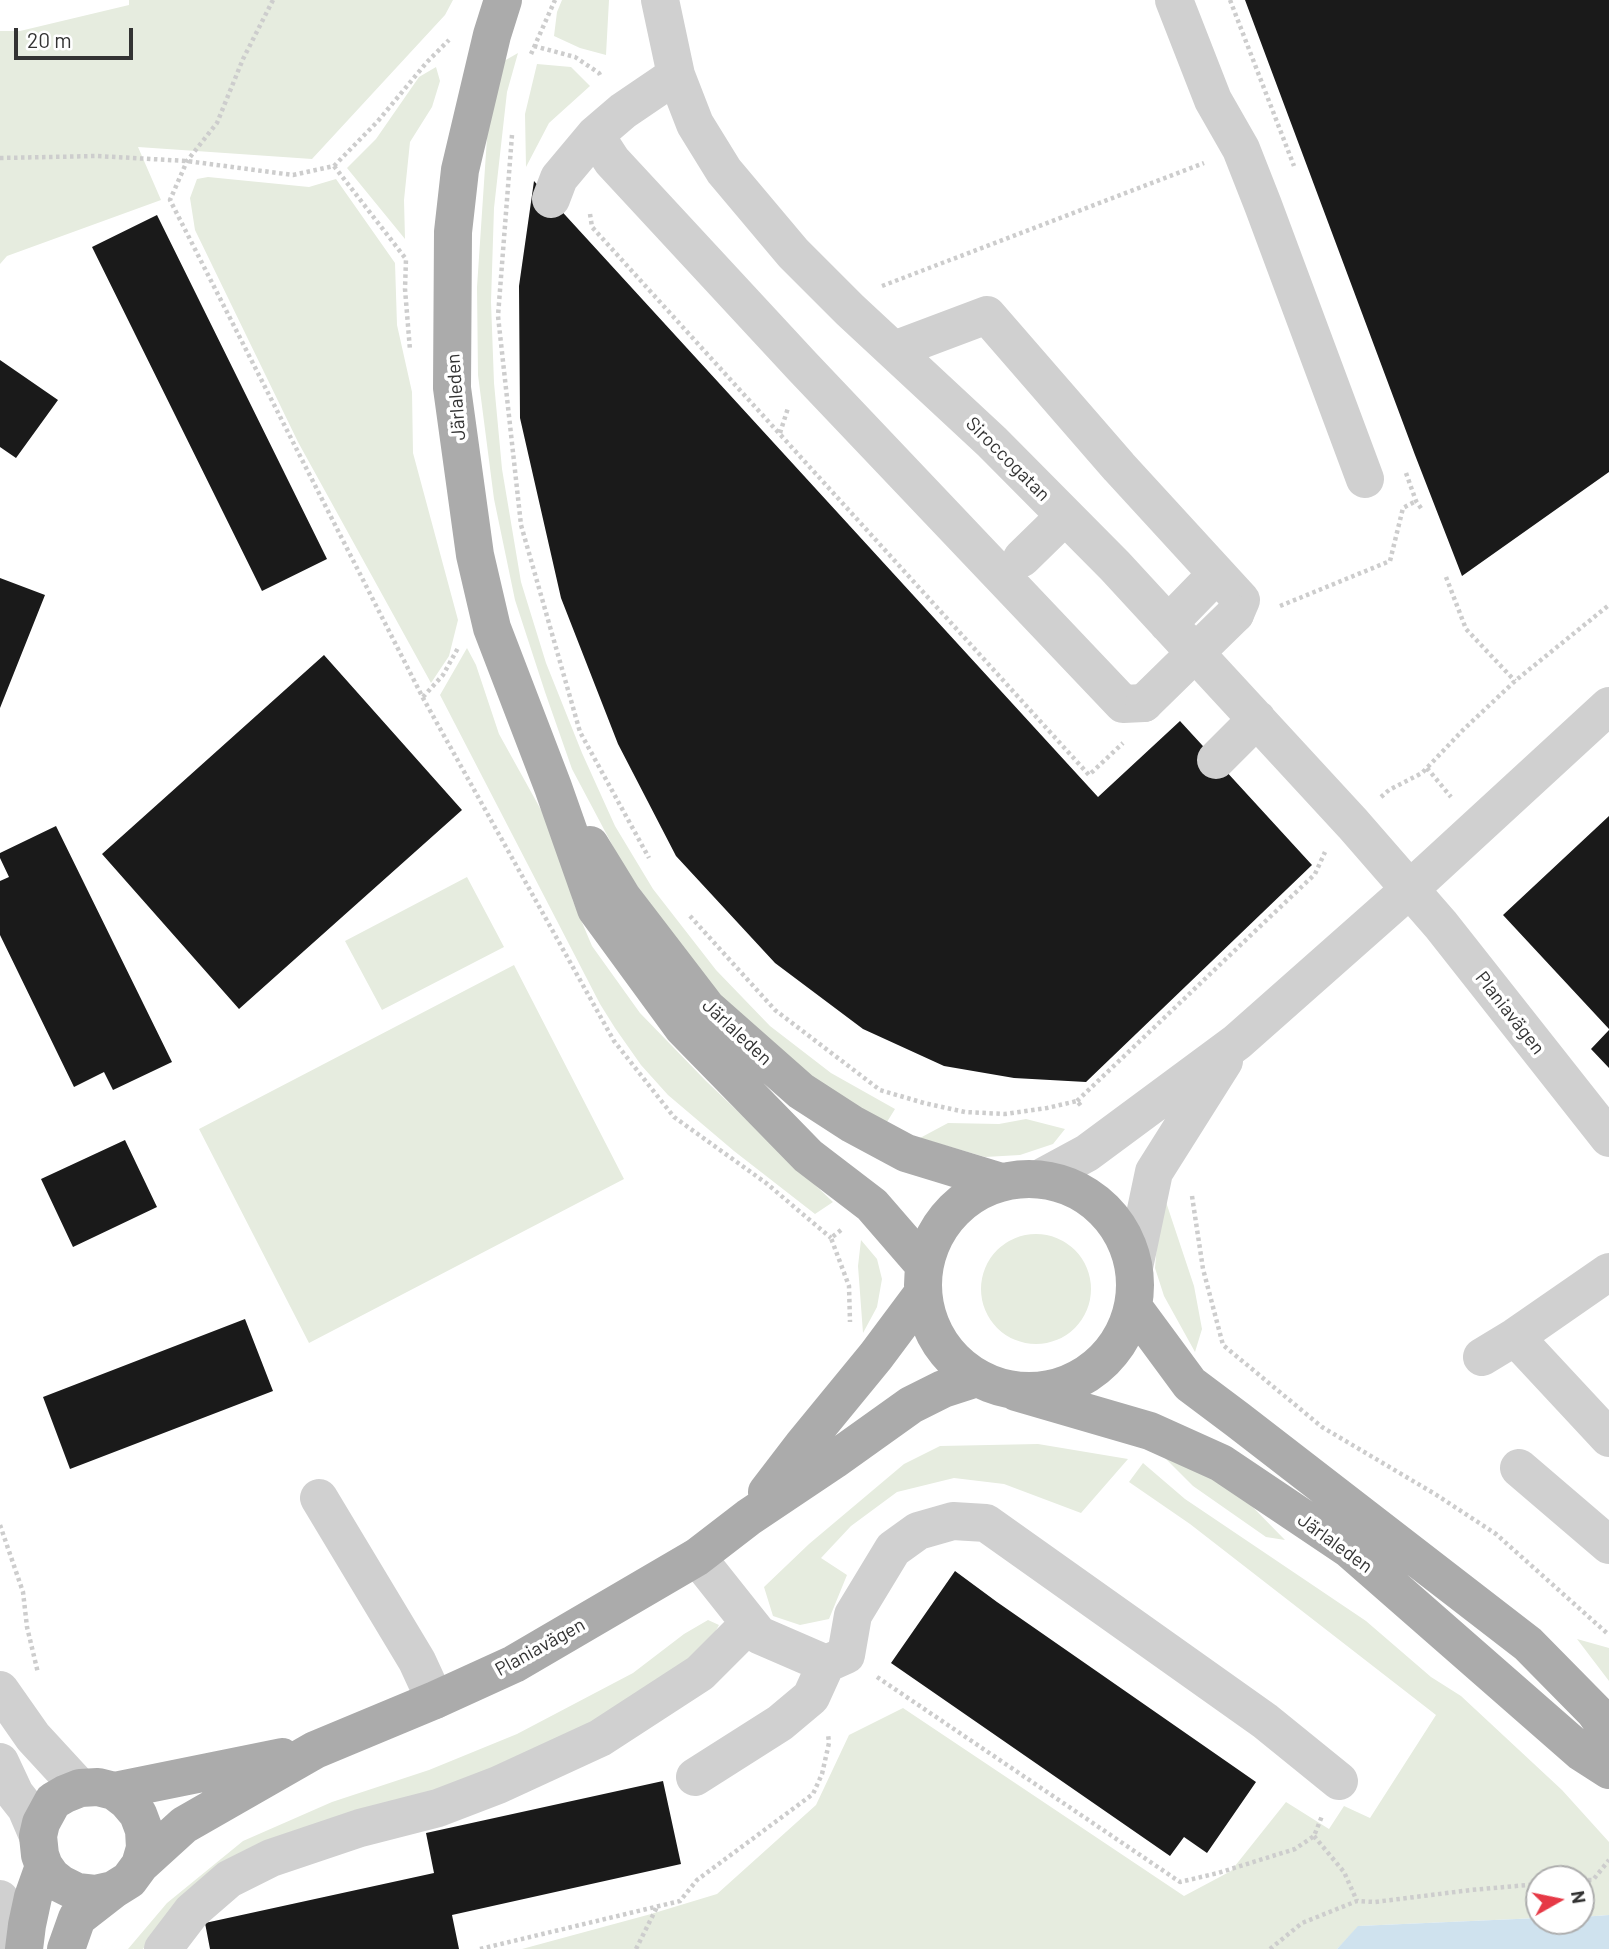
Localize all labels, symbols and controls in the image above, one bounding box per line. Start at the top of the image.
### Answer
scale bar [18,14,136,58]
text: 20 m [27,27,72,52]
street label: Järlaleden [442,353,470,441]
street label: Siroccogatan [961,412,1055,506]
street label: Planiavägen [1471,967,1549,1059]
street label: Järlaleden [697,994,777,1070]
street label: Järlaleden [1293,1508,1377,1578]
street label: Planiavägen [491,1613,589,1681]
north arrow [1525,1865,1595,1935]
text: N [1567,1889,1592,1905]

